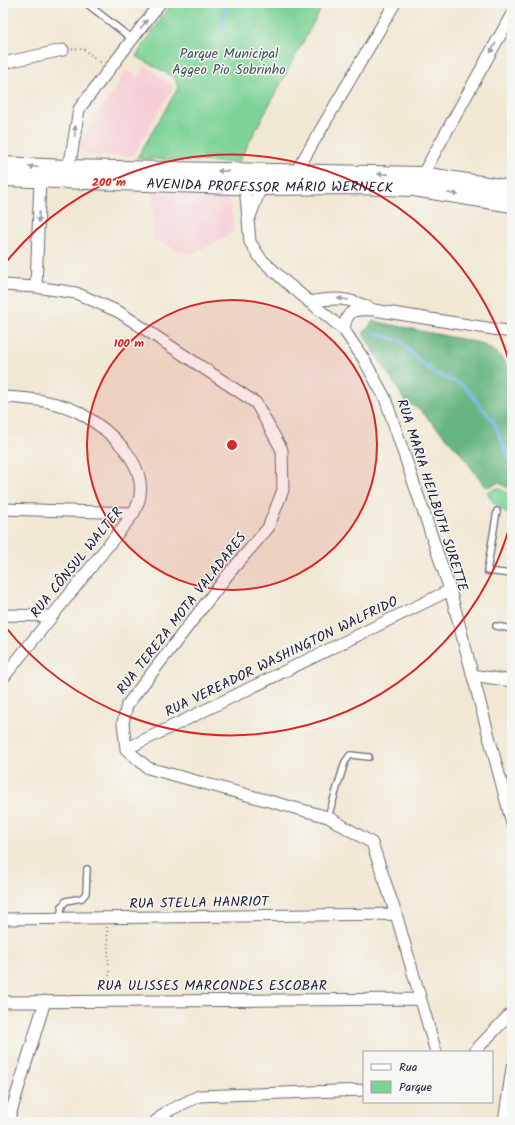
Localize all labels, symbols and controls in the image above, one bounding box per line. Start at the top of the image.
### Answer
one-way arrow [140,18,149,29]
one-way arrow [490,42,496,54]
park label: Parque Municipal Aggeo Pio Sobrinho [172,43,286,81]
one-way arrow [72,125,78,137]
one-way arrow [28,163,40,170]
one-way arrow [216,168,229,174]
one-way arrow [376,171,389,177]
text: 200 m [92,173,126,192]
street label: AVENIDA PROFESSOR MÁRIO WERNECK [146,173,394,199]
one-way arrow [446,191,459,197]
one-way arrow [35,211,42,223]
one-way arrow [336,296,349,302]
text: 100 m [114,334,144,353]
street label: RUA MARIA HEILBUTH SURETTE [390,396,474,595]
centre of rings [225,438,239,452]
street label: RUA CÔNSUL WALTER [25,502,128,623]
street label: RUA TEREZA MOTA VALADARES [111,528,252,699]
street label: RUA VEREADOR WASHINGTON WALFRIDO [161,591,402,723]
street label: RUA STELLA HANRIOT [129,891,270,915]
street label: RUA ULISSES MARCONDES ESCOBAR [97,975,327,997]
legend [363,1051,493,1103]
text: Rua [399,1058,418,1077]
text: Parque [399,1078,433,1097]

